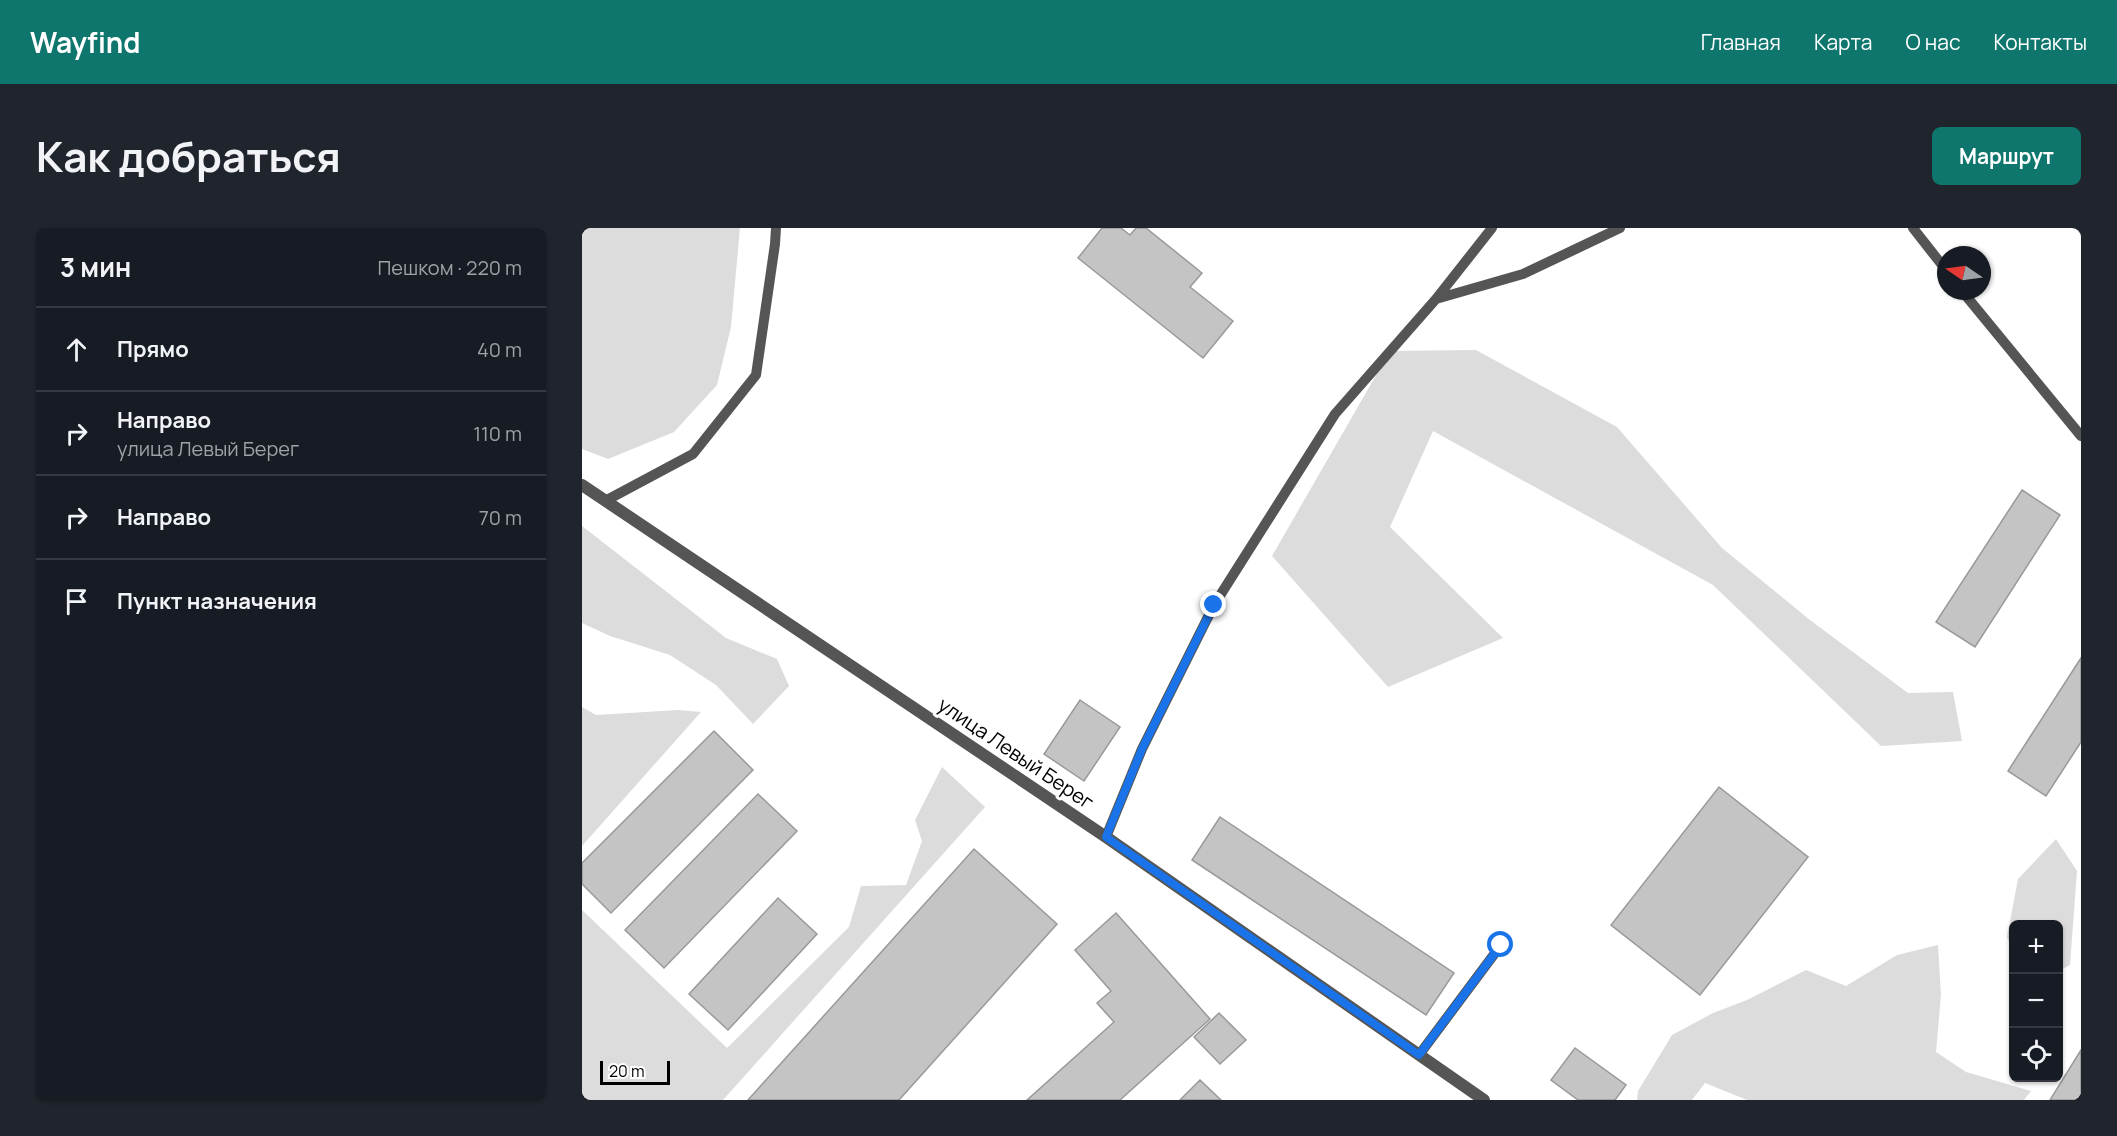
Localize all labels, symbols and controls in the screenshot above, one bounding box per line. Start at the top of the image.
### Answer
text: Wayfind [30,23,140,61]
text: Главная [1701,28,1781,56]
text: Карта [1814,28,1872,56]
text: О нас [1905,28,1961,56]
text: Контакты [1994,28,2087,56]
text: Как добраться [36,127,341,185]
button: Маршрут [1932,127,2081,185]
north arrow [1937,246,1991,300]
text: 3 мин [60,249,131,285]
text: Пешком · 220 m [377,254,522,281]
icon: ahead [60,333,93,366]
text: Прямо [117,334,189,364]
text: 40 m [477,336,522,363]
text: Направо [117,405,211,435]
icon: right [60,417,93,450]
text: 110 m [473,420,522,447]
text: улица Левый Берег [117,435,299,462]
icon: right [60,501,93,534]
text: Направо [117,502,211,532]
text: 70 m [479,504,522,531]
icon: arrive [60,585,93,618]
text: Пункт назначения [117,586,317,616]
route end [1200,591,1226,617]
street label: улица Левый Берег [933,691,1099,815]
map controls [2009,920,2063,1082]
button: + [2009,920,2063,974]
route start [1487,931,1513,957]
button: − [2009,974,2063,1028]
button: locate [2009,1028,2063,1082]
scale bar [600,1058,670,1086]
text: 20 m [609,1060,645,1082]

